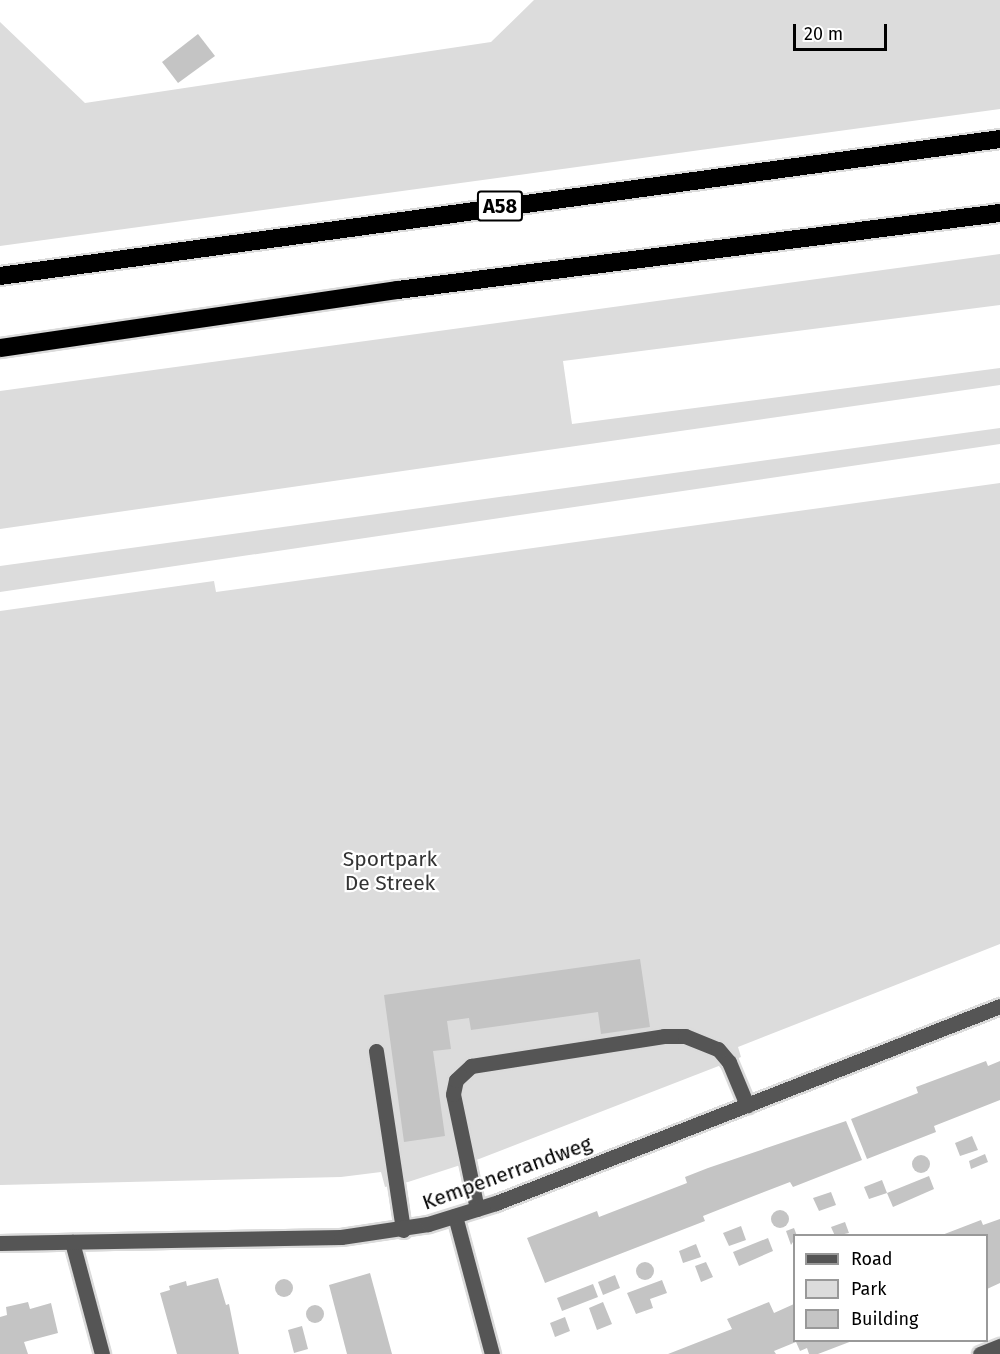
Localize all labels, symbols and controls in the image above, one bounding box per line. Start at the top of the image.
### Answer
scale bar [796,12,890,50]
text: 20 m [804,23,843,45]
road number: A58 [476,189,524,223]
park label: Sportpark De Streek [343,846,437,896]
street label: Kempenerrandweg [419,1131,595,1215]
legend [793,1234,988,1342]
text: Road [851,1248,893,1270]
text: Park [851,1278,886,1300]
text: Building [851,1308,918,1330]

